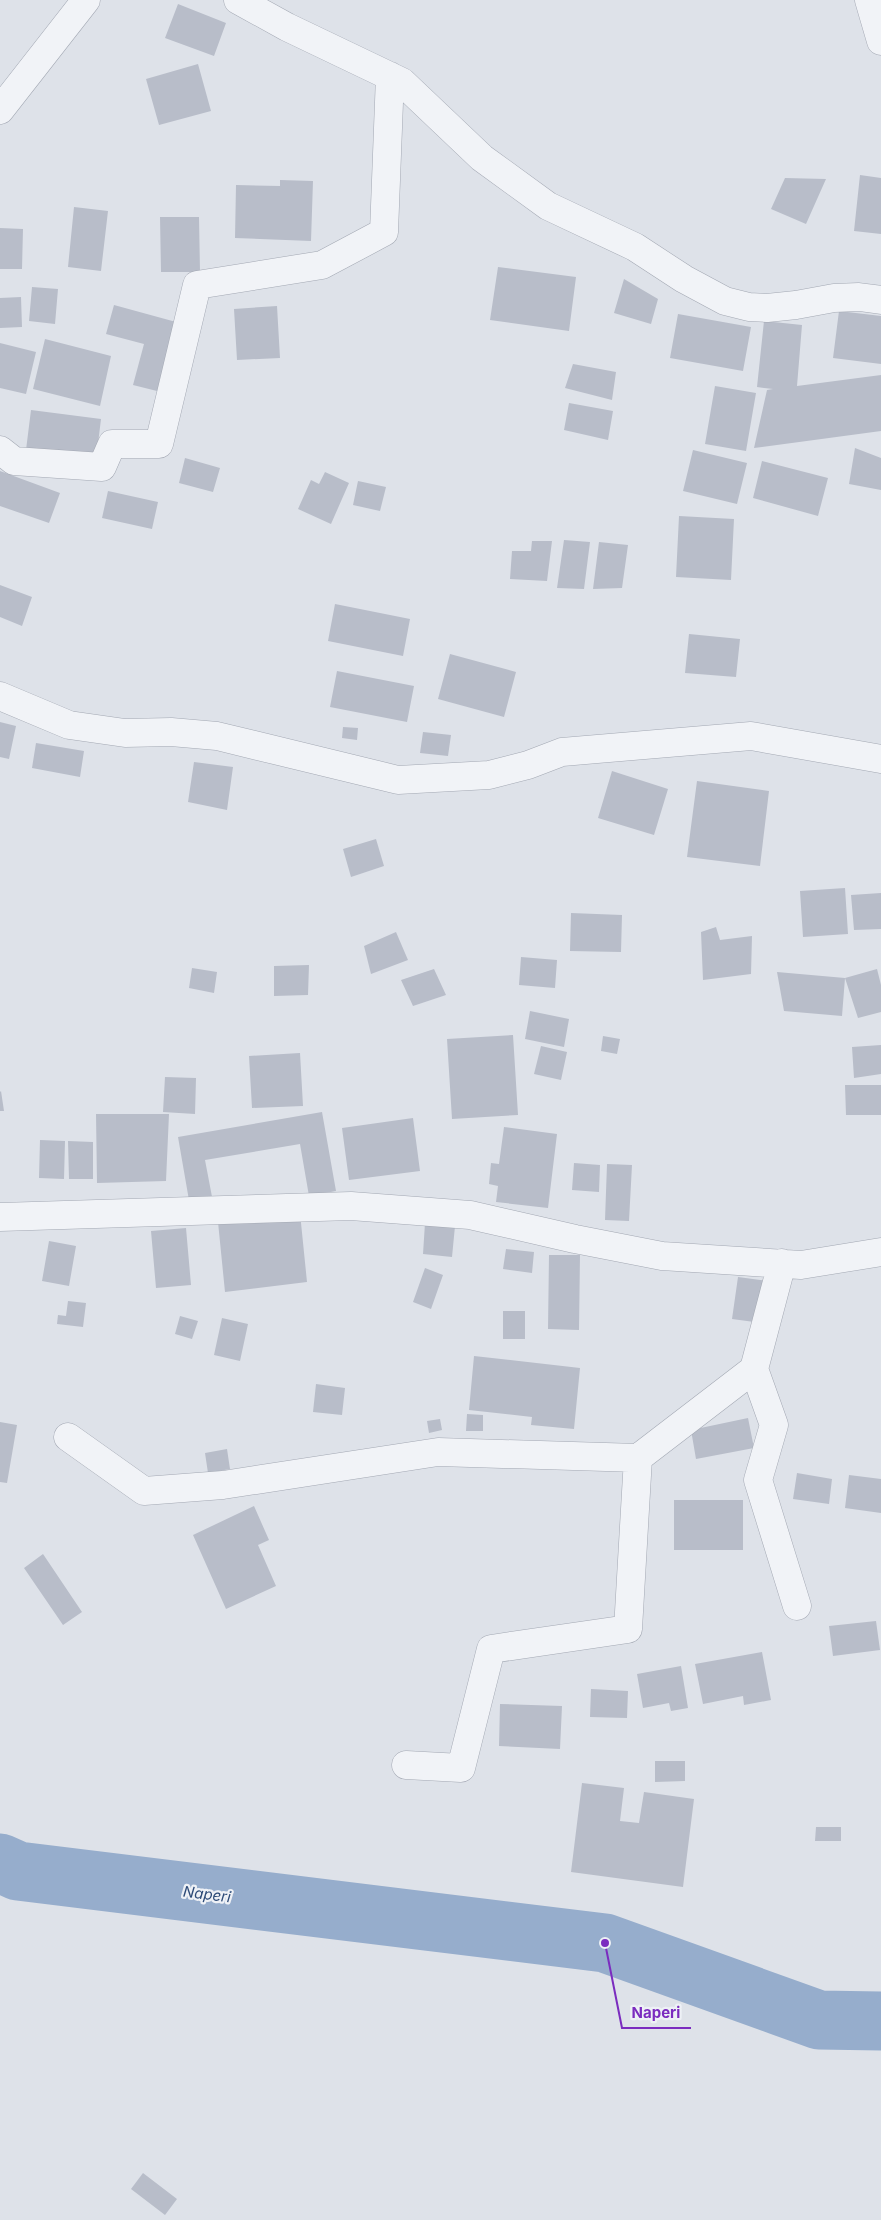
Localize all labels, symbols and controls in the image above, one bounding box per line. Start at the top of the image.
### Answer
water label: Naperi [182,1882,232,1906]
callout: Naperi [622,1998,691,2028]
text: Naperi [632,2003,680,2022]

